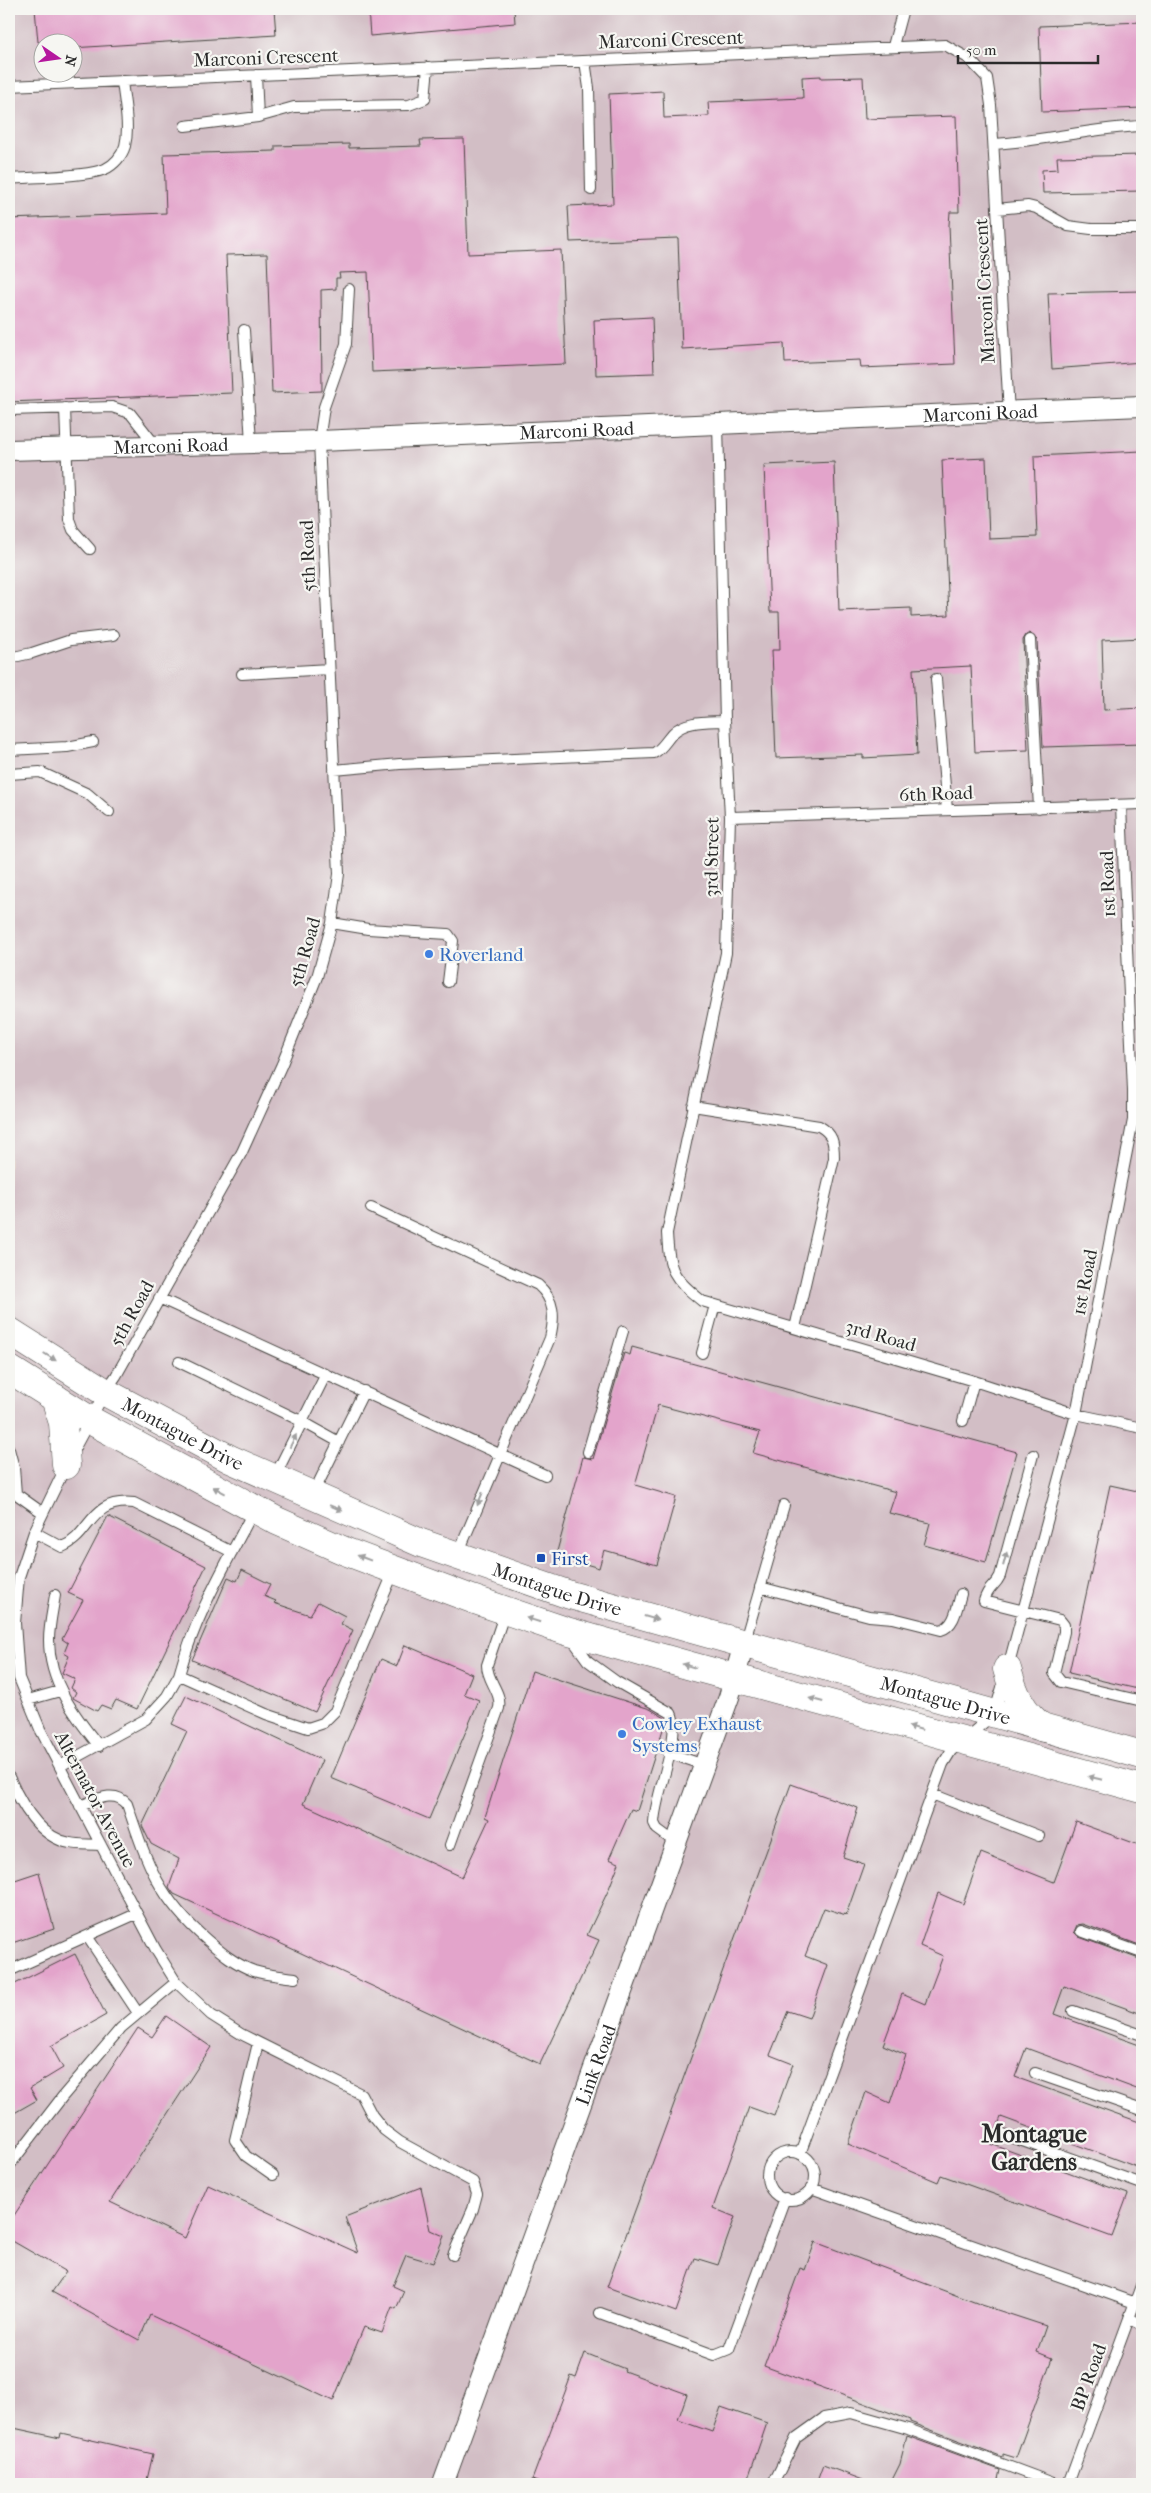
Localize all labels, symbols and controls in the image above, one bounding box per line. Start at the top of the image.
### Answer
street label: Marconi Crescent [598,26,744,54]
north arrow [32,32,82,82]
scale bar [958,32,1098,64]
text: 50 m [966,41,997,59]
street label: Marconi Crescent [193,44,339,72]
text: N [61,54,80,68]
street label: Marconi Crescent [970,218,1000,364]
street label: Marconi Road [922,400,1039,427]
street label: Marconi Road [519,418,635,444]
street label: Marconi Road [113,434,229,459]
street label: 5th Road [296,519,320,592]
street label: 6th Road [899,782,974,806]
street label: 3rd Street [700,817,724,897]
street label: 1st Road [1096,849,1120,918]
street label: 5th Road [284,914,326,990]
place label: Roverland [439,944,524,966]
marker: Roverland [423,948,435,960]
street label: 1st Road [1068,1247,1102,1317]
street label: 5th Road [105,1276,159,1350]
street label: 3rd Road [843,1315,919,1357]
one-way arrow [43,1352,56,1362]
street label: Montague Drive [118,1393,246,1475]
one-way arrow [289,1434,297,1449]
one-way arrow [212,1486,226,1494]
one-way arrow [476,1492,484,1506]
one-way arrow [329,1504,343,1512]
place label: First [551,1548,589,1570]
marker: First [535,1552,547,1564]
one-way arrow [1001,1552,1009,1567]
one-way arrow [356,1554,371,1561]
street label: Montague Drive [489,1559,624,1621]
one-way arrow [643,1614,658,1622]
one-way arrow [525,1616,540,1623]
one-way arrow [681,1661,696,1669]
street label: Montague Drive [878,1672,1013,1730]
one-way arrow [809,1696,824,1704]
place label: Cowley Exhaust Systems [632,1713,762,1757]
one-way arrow [908,1723,923,1731]
street label: Alternator Avenue [49,1727,140,1871]
marker: Cowley Exhaust Systems [616,1728,628,1740]
one-way arrow [1087,1774,1102,1782]
street label: Link Road [572,2021,621,2109]
district label: Montague Gardens [981,2120,1087,2176]
street label: BP Road [1067,2340,1111,2414]

